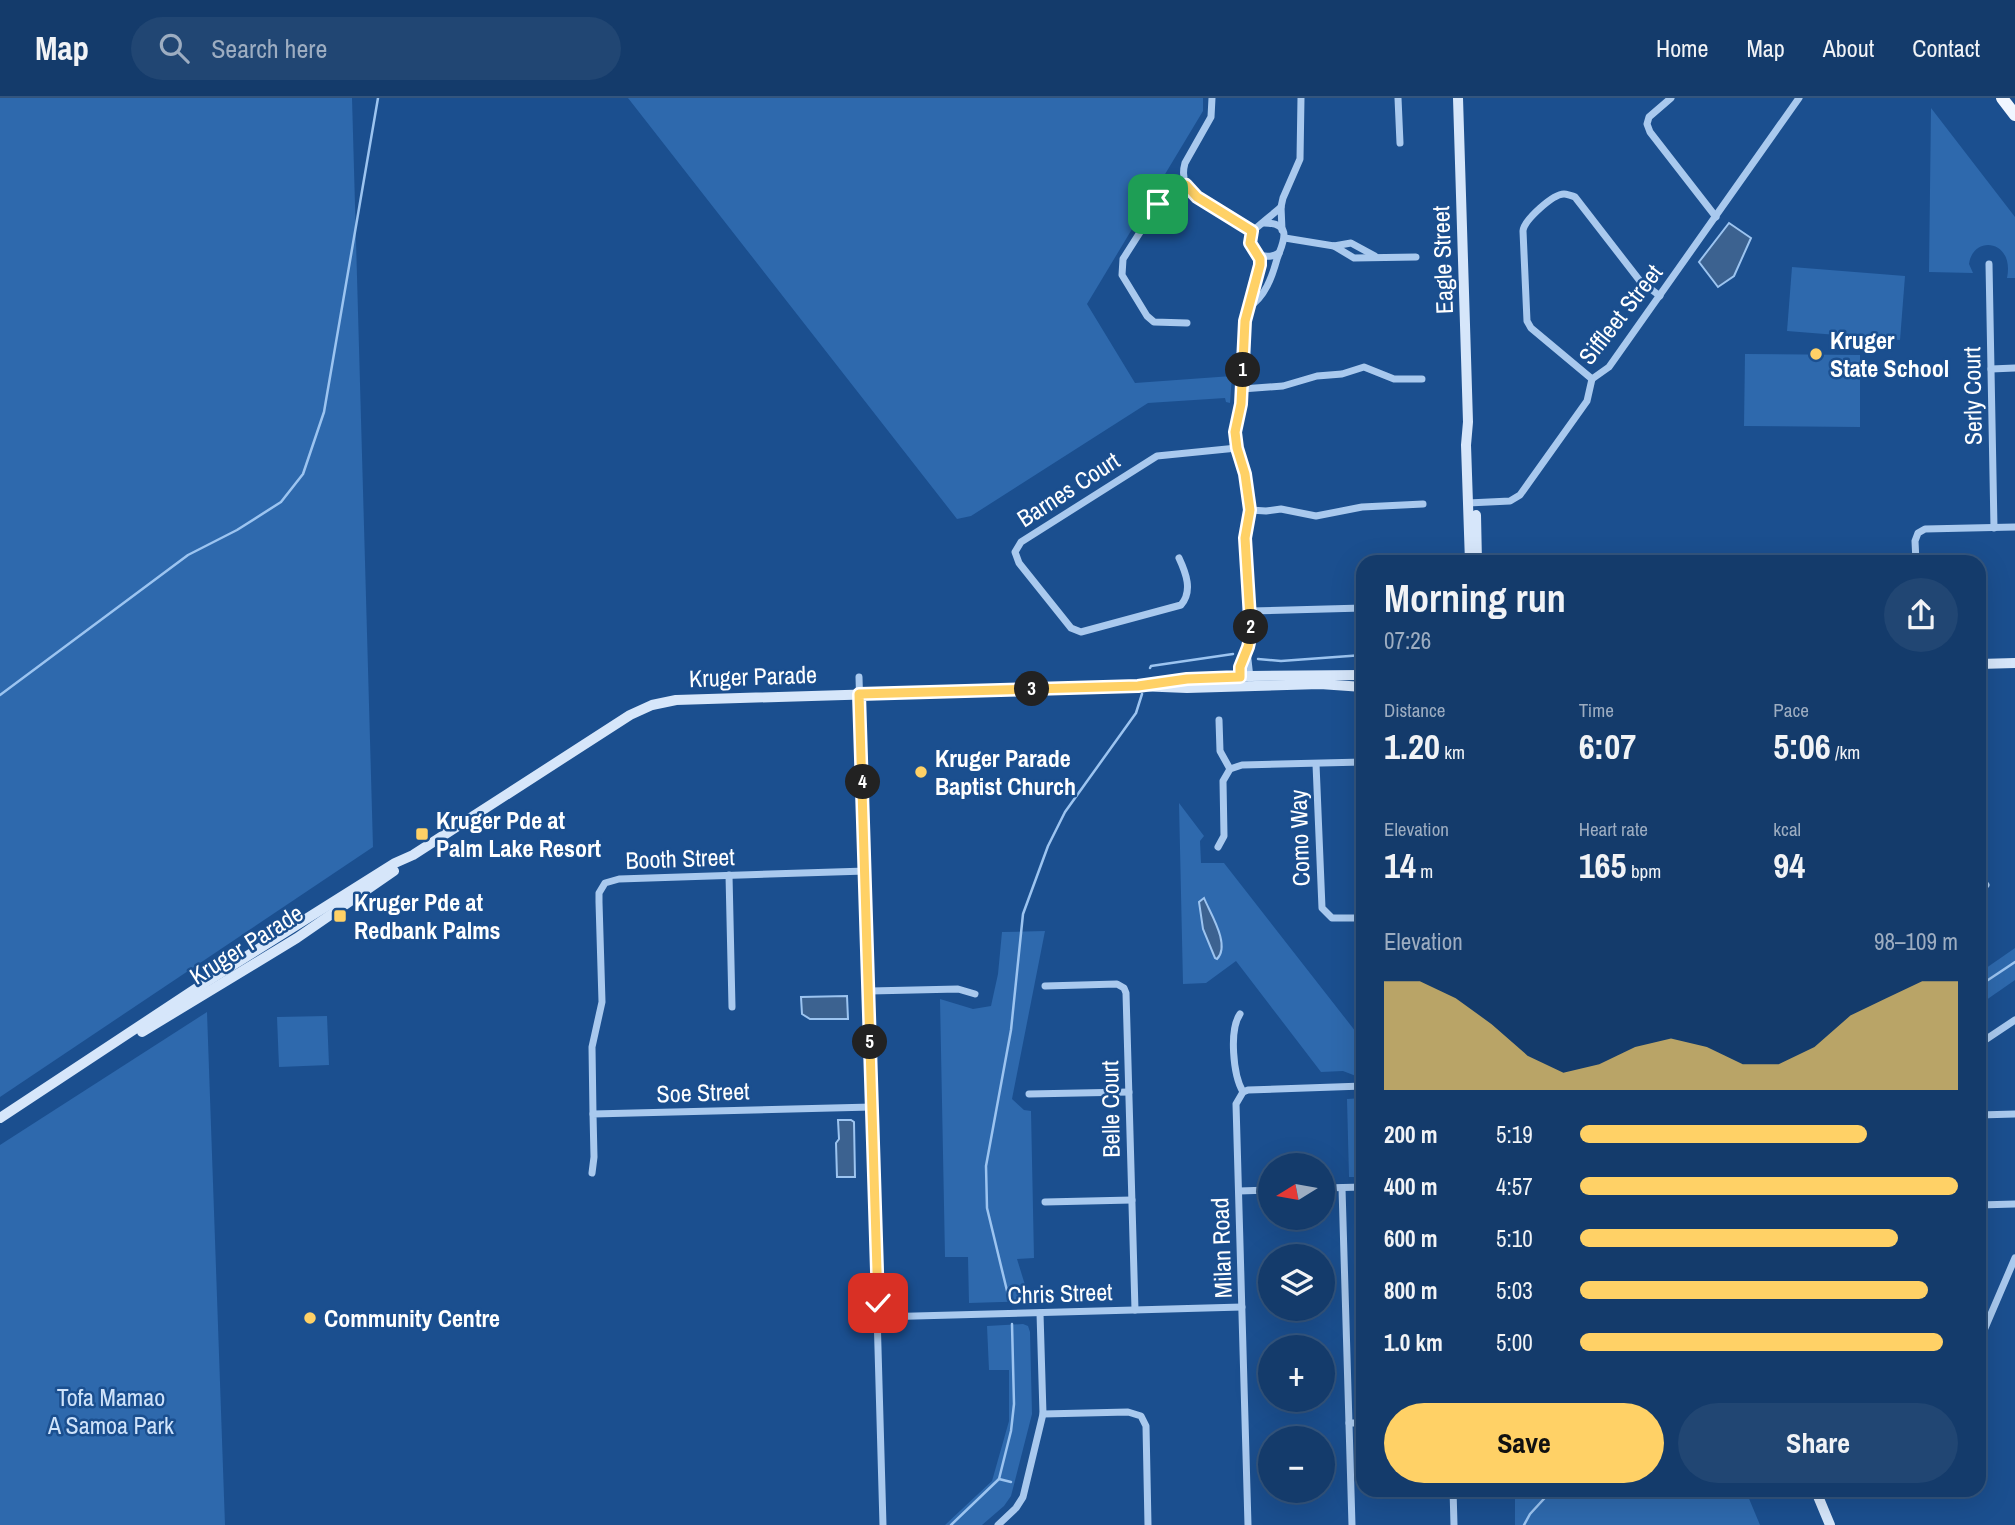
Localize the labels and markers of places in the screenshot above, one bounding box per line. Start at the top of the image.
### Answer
pin [1128,174,1188,234]
place label: Kruger State School [1830,324,1949,384]
marker: Kruger State School [1808,346,1824,362]
pin: 1 [1226,352,1260,388]
pin: 2 [1234,610,1268,644]
pin: 3 [1014,672,1050,706]
place label: Kruger Parade Baptist Church [935,742,1076,802]
pin: 4 [846,764,880,800]
marker: Kruger Parade Baptist Church [913,764,929,780]
place label: Kruger Pde at Palm Lake Resort [436,804,602,864]
marker: Kruger Pde at Palm Lake Resort [414,826,430,842]
place label: Kruger Pde at Redbank Palms [354,886,501,946]
marker: Kruger Pde at Redbank Palms [332,908,348,924]
pin: 5 [852,1024,888,1060]
pin [848,1273,908,1333]
place label: Community Centre [324,1302,500,1334]
marker: Community Centre [302,1310,318,1326]

